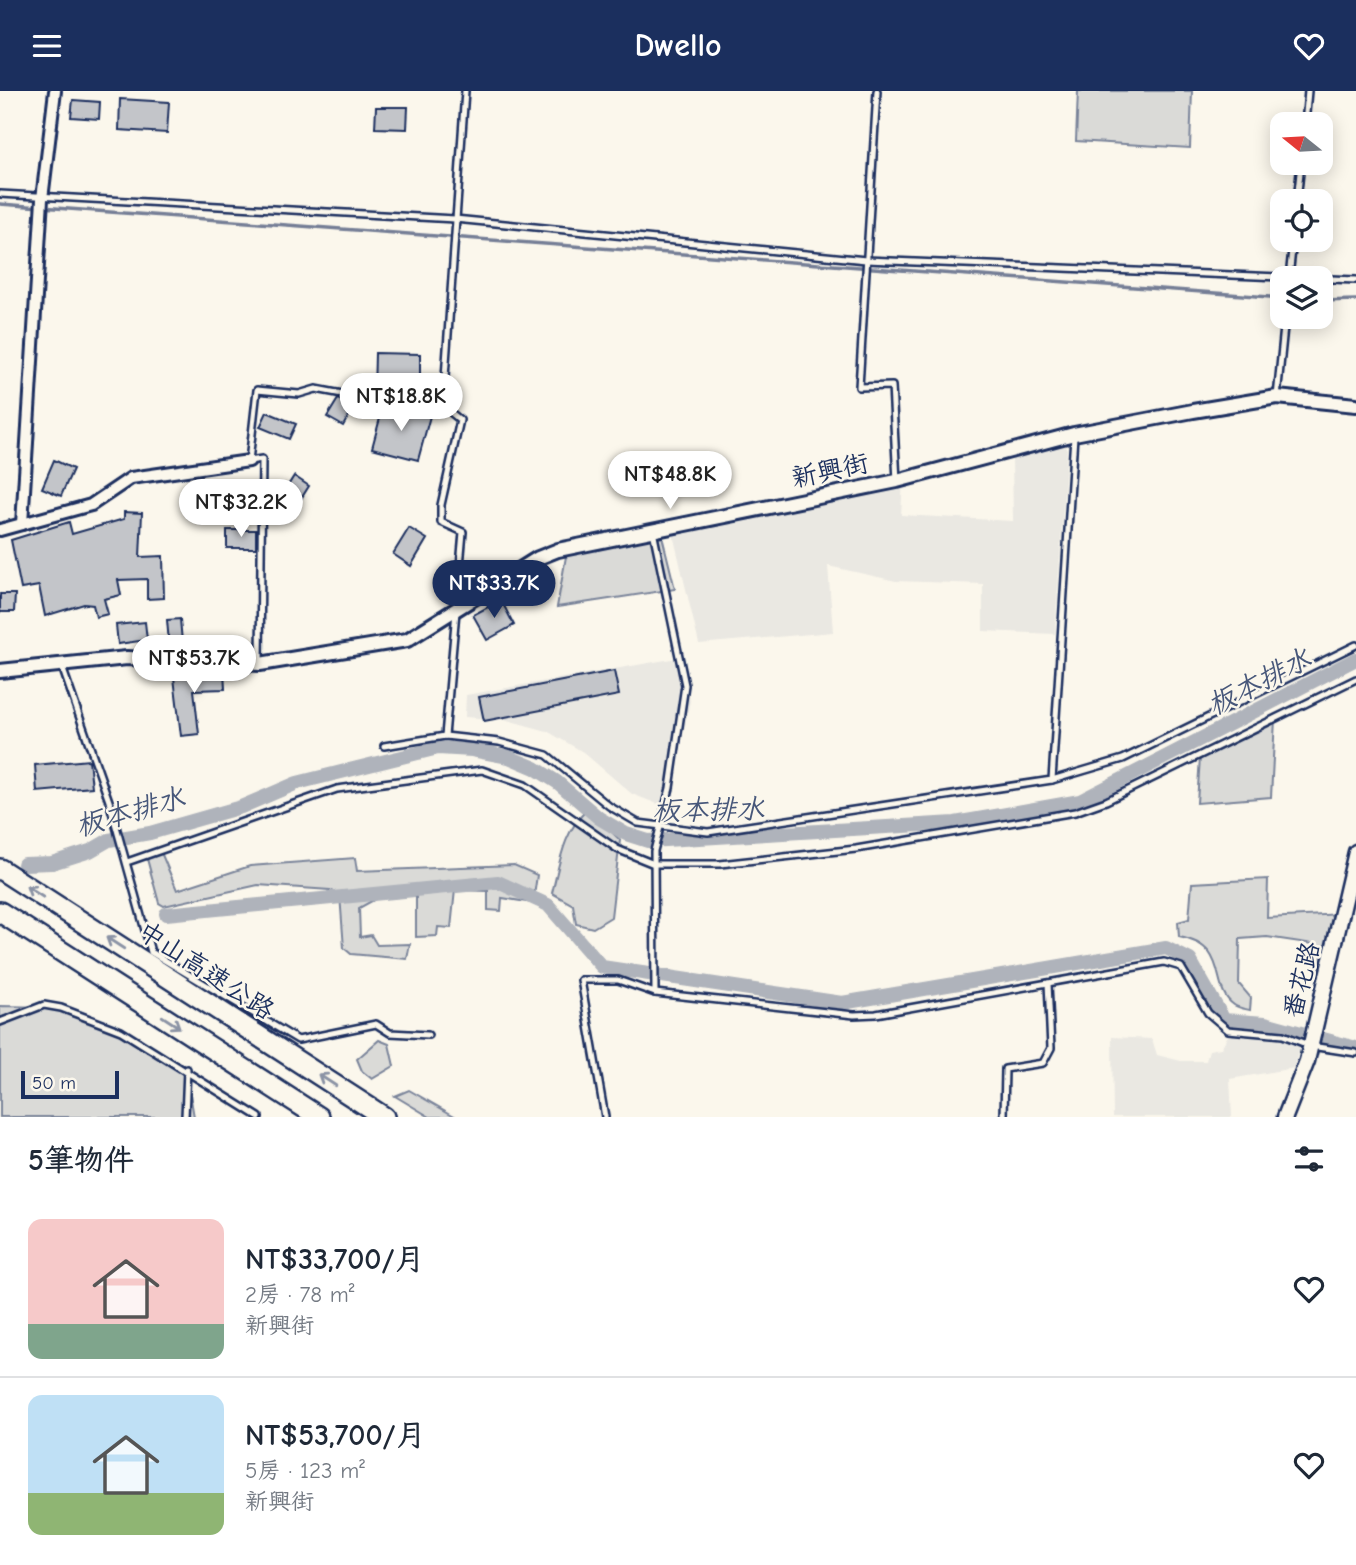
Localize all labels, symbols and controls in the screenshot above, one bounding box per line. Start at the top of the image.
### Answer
icon: menu [28,27,66,65]
text: Dwello [634,27,722,64]
icon: heart [1290,27,1328,65]
north arrow [1270,112,1334,175]
map controls [1270,112,1333,329]
button: locate [1270,189,1333,252]
button: layers [1270,266,1333,329]
pin: NT$18.8K [329,373,473,433]
text: NT$18.8K [356,382,446,409]
street label: 新興街 [789,448,871,494]
pin: NT$48.8K [598,451,742,511]
text: NT$48.8K [624,460,716,487]
pin: NT$32.2K [169,479,313,539]
text: NT$32.2K [195,488,287,515]
pin: NT$33.7K [422,561,566,620]
text: NT$33.7K [448,569,540,596]
pin: NT$53.7K [122,635,266,695]
water label: 板本排水 [1202,642,1317,722]
text: NT$53.7K [148,644,240,671]
water label: 板本排水 [72,781,189,843]
water label: 板本排水 [652,793,765,827]
one-way arrow [26,885,46,899]
street label: 中山高速公路 [132,916,280,1026]
one-way arrow [106,936,125,951]
street label: 番花路 [1278,939,1326,1021]
one-way arrow [161,1015,180,1030]
scale bar [21,1068,119,1100]
text: 50 m [32,1072,76,1094]
one-way arrow [317,1073,337,1087]
icon: filters [1290,1140,1328,1178]
text: 5筆物件 [28,1143,134,1178]
text: NT$33,700/月 [245,1242,425,1277]
icon: home [84,1247,168,1331]
icon: heart [1290,1270,1328,1308]
text: 2房 · 78 m² [245,1281,354,1308]
text: 新興街 [245,1312,314,1339]
text: NT$53,700/月 [245,1418,426,1453]
icon: home [84,1423,168,1507]
icon: heart [1290,1446,1328,1484]
text: 5房 · 123 m² [245,1457,365,1484]
text: 新興街 [245,1488,314,1515]

